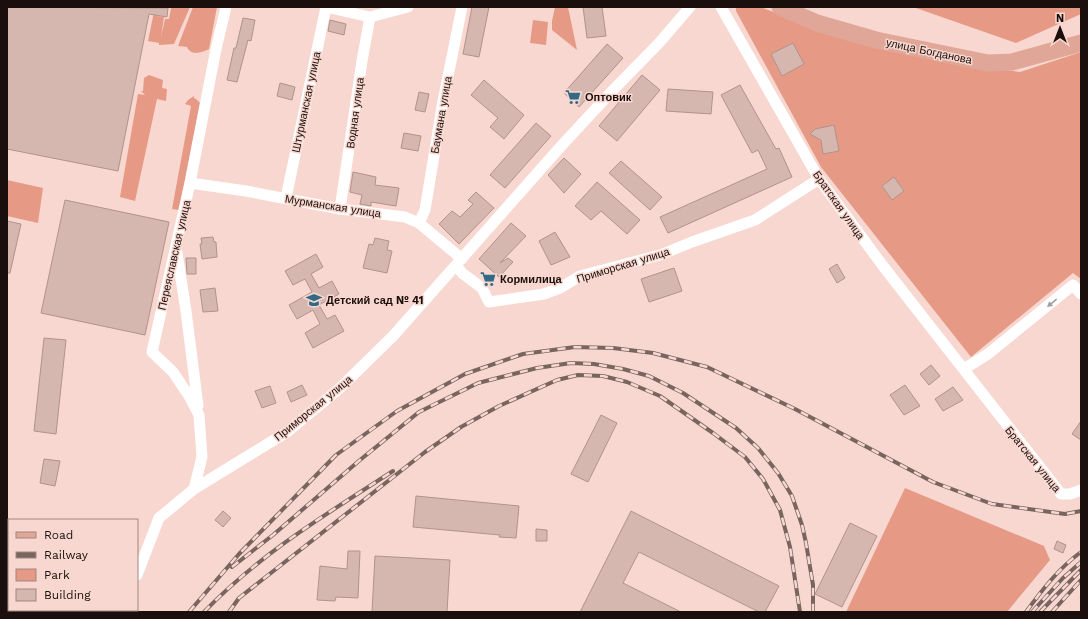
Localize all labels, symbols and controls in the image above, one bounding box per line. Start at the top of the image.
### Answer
north arrow [1040,8,1080,48]
text: N [1056,12,1064,25]
street label: улица Богданова [885,36,974,67]
street label: Штурманская улица [289,49,324,154]
street label: Баумана улица [428,74,455,155]
street label: Водная улица [344,76,367,150]
supermarket icon: Оптовик [564,88,582,106]
place label: Оптовик [585,91,632,104]
street label: Братская улица [810,168,868,243]
street label: Мурманская улица [284,192,383,221]
street label: Переяславская улица [155,198,194,311]
street label: Приморская улица [575,245,672,286]
supermarket icon: Кормилица [479,270,497,288]
place label: Кормилица [500,273,563,286]
school or university icon: Детский сад № 41 [305,291,323,309]
place label: Детский сад № 41 [326,294,424,307]
one-way arrow [1046,298,1057,307]
street label: Приморская улица [272,372,356,444]
street label: Братская улица [1002,424,1064,495]
legend [8,519,138,611]
text: Road [44,528,73,542]
text: Railway [44,548,89,562]
text: Park [44,568,70,582]
text: Building [44,588,91,602]

